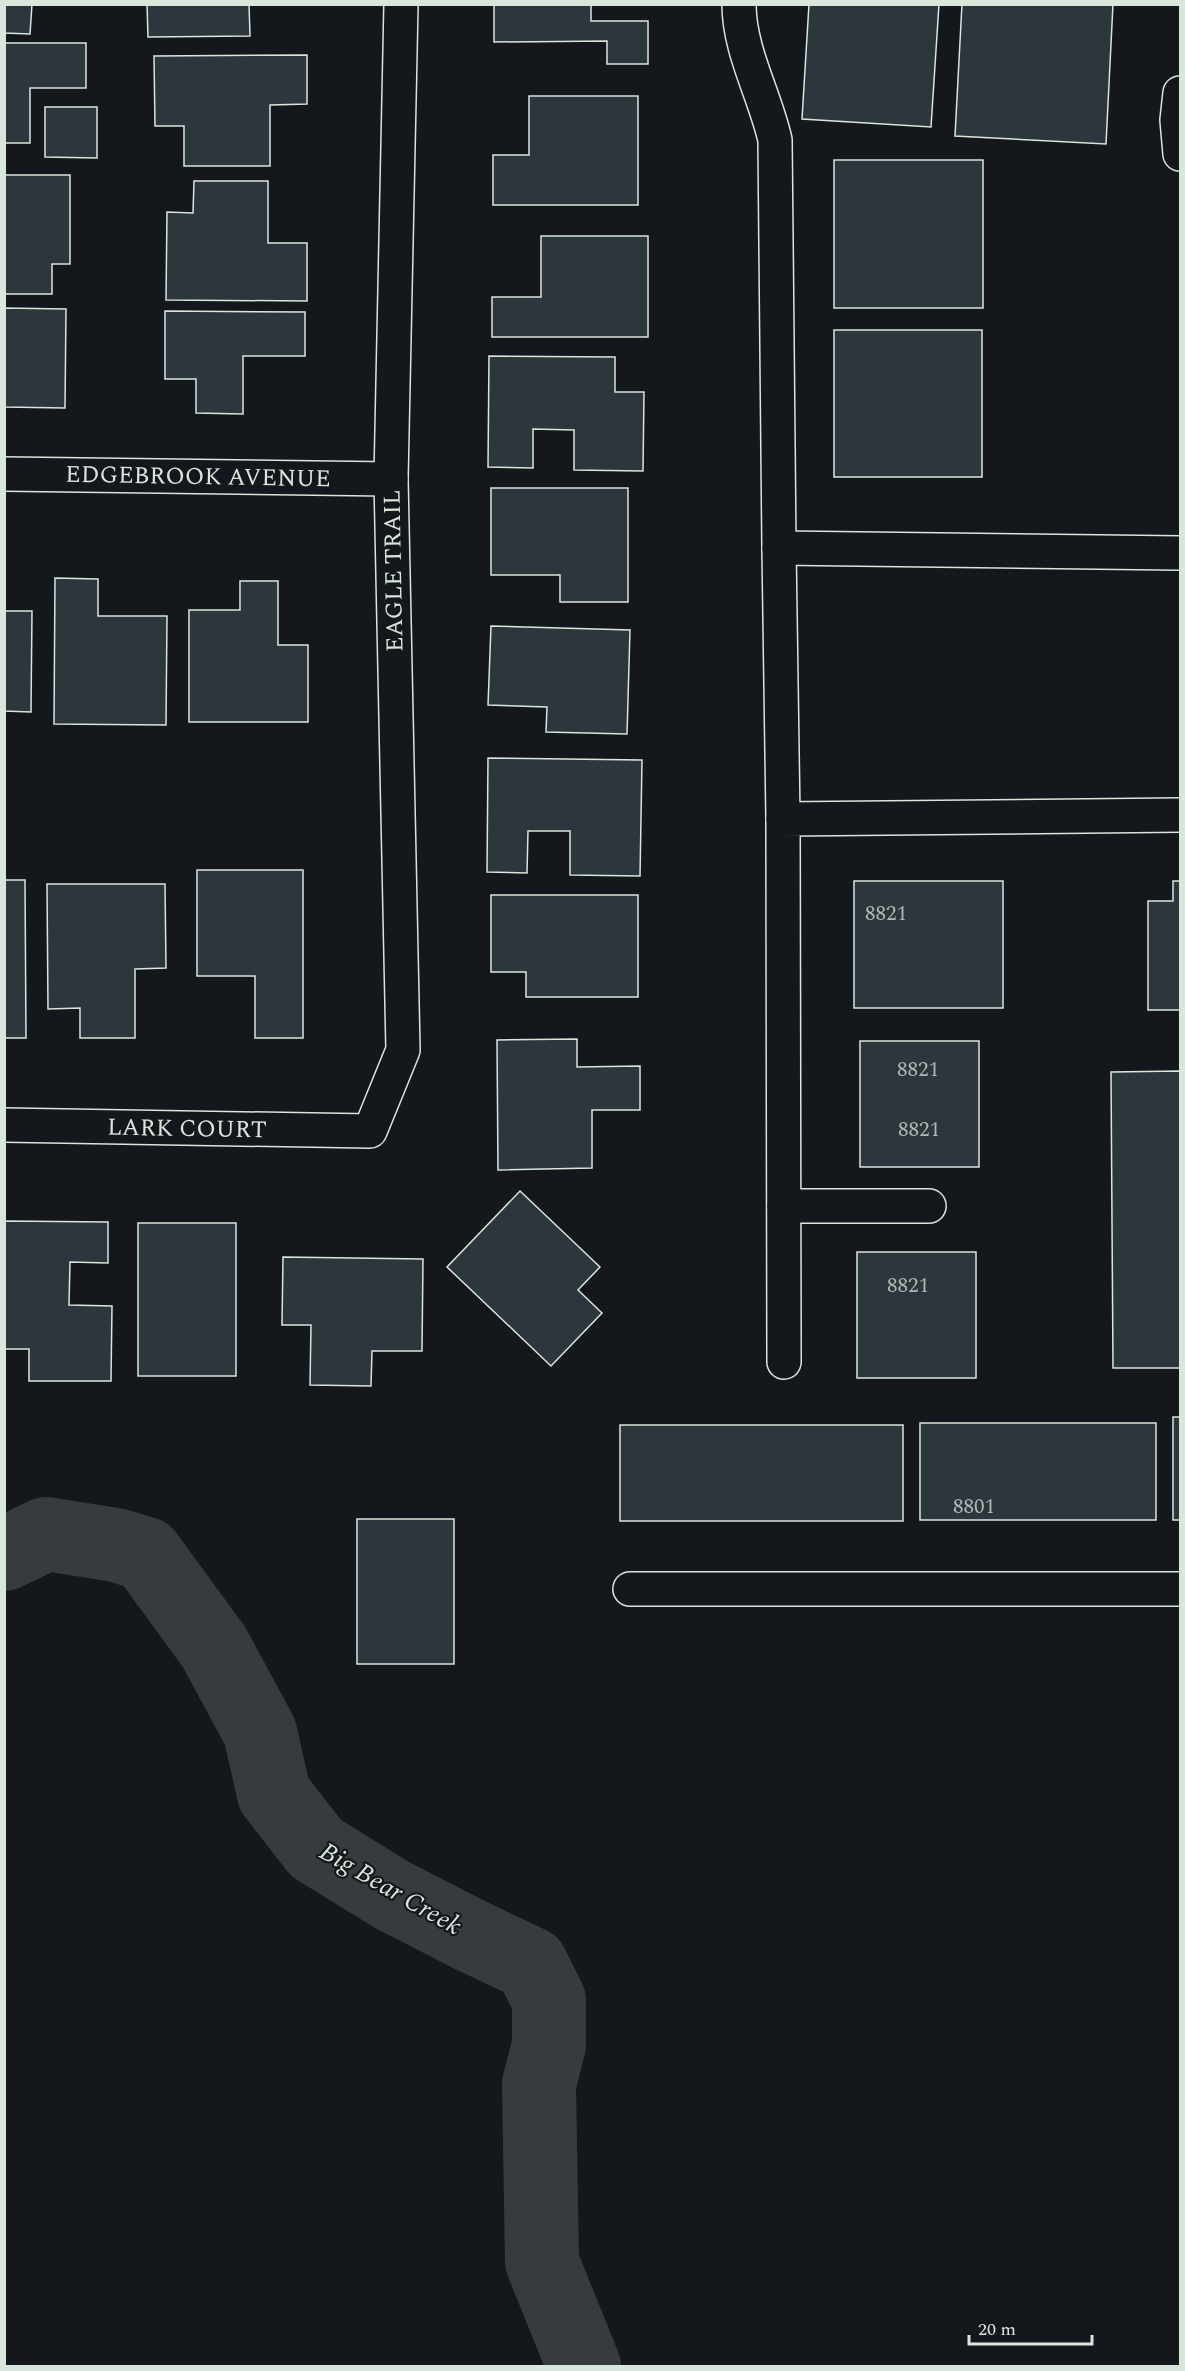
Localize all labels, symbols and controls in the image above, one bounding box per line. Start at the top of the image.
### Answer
street label: EDGEBROOK AVENUE [65,457,331,497]
street label: EAGLE TRAIL [375,489,413,653]
house number: 8821 [865,898,907,930]
house number: 8821 [897,1054,939,1086]
street label: LARK COURT [107,1110,267,1148]
house number: 8821 [898,1114,940,1146]
house number: 8821 [887,1270,929,1302]
house number: 8801 [953,1491,995,1523]
water label: Big Bear Creek [312,1832,469,1946]
scale bar [969,2308,1092,2346]
text: 20 m [978,2316,1016,2343]

